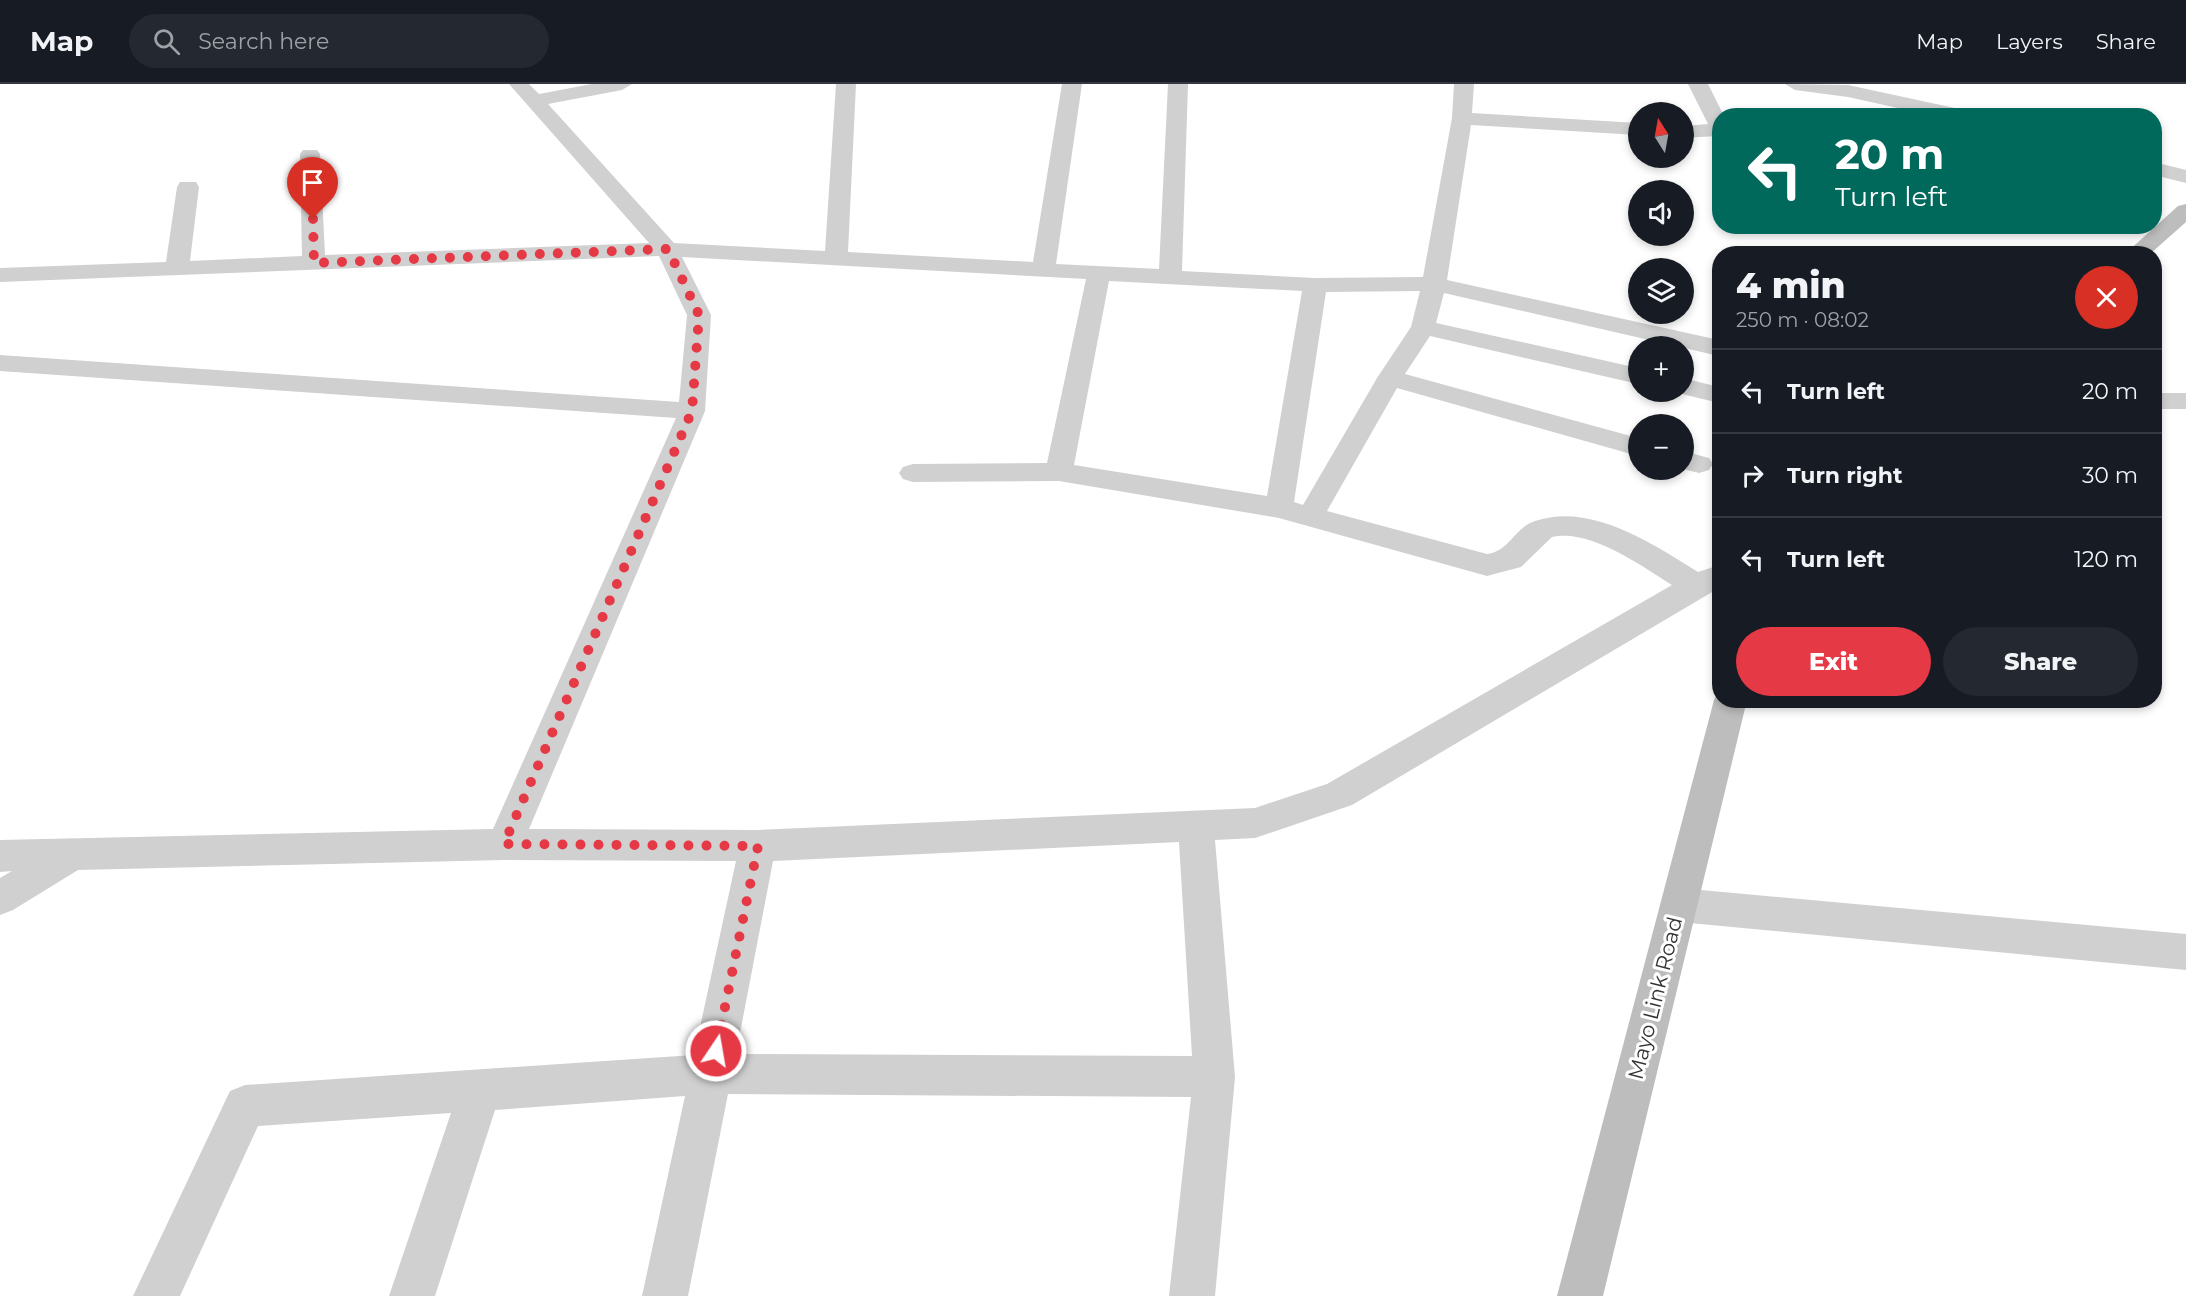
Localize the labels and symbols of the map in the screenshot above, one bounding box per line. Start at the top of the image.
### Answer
north arrow [1628,102,1694,168]
pin [287,157,338,219]
street label: Mayo Link Road [1623,914,1687,1082]
position arrow [684,1019,748,1083]

